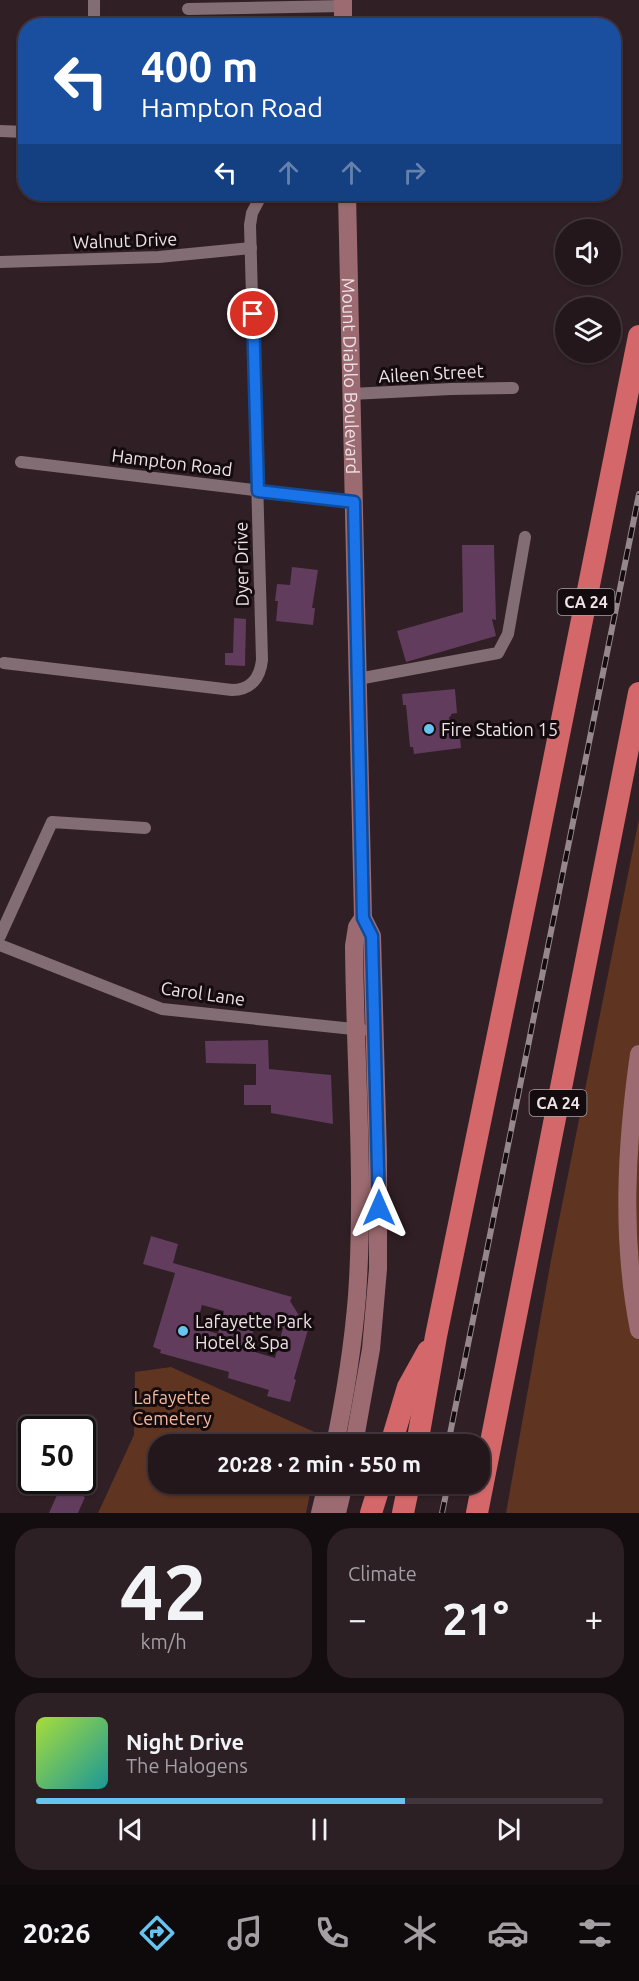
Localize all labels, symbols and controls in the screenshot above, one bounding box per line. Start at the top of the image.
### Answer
icon: left [42,42,120,120]
text: 400 m [141,43,258,90]
text: Hampton Road [141,92,323,122]
icon: left [209,156,242,189]
icon: ahead [272,156,305,189]
icon: ahead [335,156,368,189]
icon: right [398,156,431,189]
map controls [555,219,621,363]
button: sound [555,219,621,285]
street label: Walnut Drive [72,228,178,252]
street label: Mount Diablo Boulevard [339,278,363,474]
pin [227,288,278,339]
icon: arrive [236,297,269,330]
button: layers [555,297,621,363]
street label: Aileen Street [378,360,484,386]
street label: Hampton Road [111,445,233,479]
street label: Dyer Drive [230,521,252,607]
road number: CA 24 [558,589,614,615]
place label: Fire Station 15 [441,719,558,739]
marker: Fire Station 15 [422,722,436,736]
street label: Carol Lane [159,977,247,1009]
road number: CA 24 [530,1090,586,1116]
position arrow [347,1176,411,1240]
place label: Lafayette Park Hotel & Spa [195,1311,312,1352]
marker: Lafayette Park Hotel & Spa [176,1324,190,1338]
park label: Lafayette Cemetery [132,1387,212,1428]
speed limit sign: 50 [18,1416,96,1494]
text: 20:28 · 2 min · 550 m [217,1451,421,1476]
text: 42 [120,1547,207,1635]
text: Climate [348,1562,417,1585]
text: 21° [442,1593,509,1644]
text: − [348,1600,367,1637]
text: + [584,1600,603,1637]
text: km/h [140,1630,187,1653]
text: Night Drive [126,1729,244,1754]
text: The Halogens [126,1754,248,1777]
icon: previous [114,1813,147,1846]
icon: pause [303,1813,336,1846]
icon: next [492,1813,525,1846]
icon: directions [136,1912,178,1954]
icon: music [224,1912,266,1954]
icon: phone [311,1912,353,1954]
icon: climate [399,1912,441,1954]
icon: car [487,1912,529,1954]
icon: filters [574,1912,616,1954]
text: 20:26 [23,1918,90,1948]

